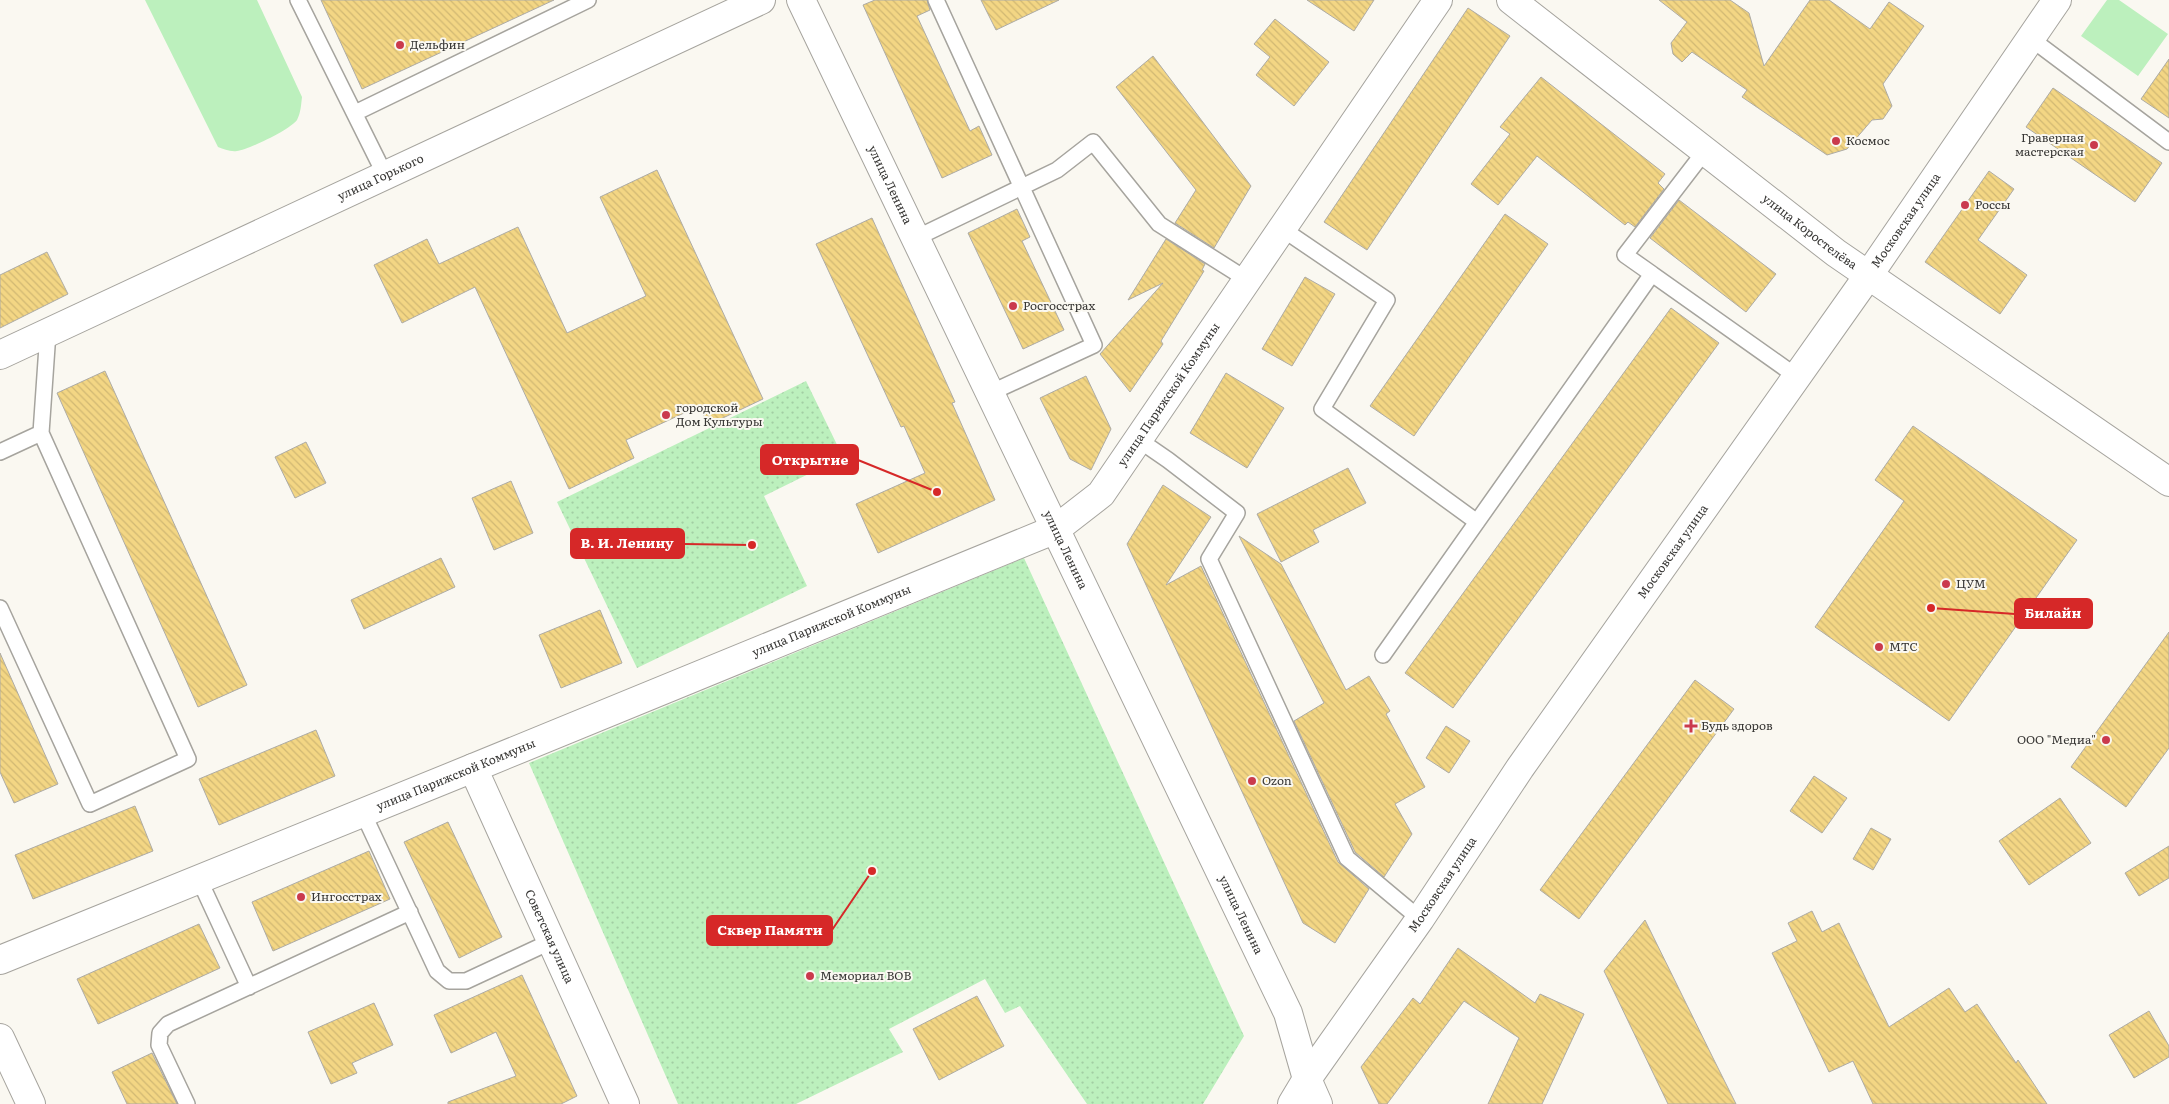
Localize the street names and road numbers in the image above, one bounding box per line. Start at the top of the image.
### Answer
street label: улица Ленина [864,142,918,227]
street label: улица Горького [334,149,426,204]
street label: Московская улица [1866,168,1945,271]
street label: улица Коростелёва [1759,189,1862,273]
street label: улица Парижской Коммуны [1113,318,1224,469]
street label: Московская улица [1632,500,1712,602]
street label: улица Ленина [1040,507,1093,592]
street label: улица Парижской Коммуны [749,579,914,661]
street label: улица Парижской Коммуны [373,733,538,814]
street label: Московская улица [1403,832,1481,936]
street label: улица Ленина [1215,872,1269,957]
street label: Советская улица [521,886,579,987]

